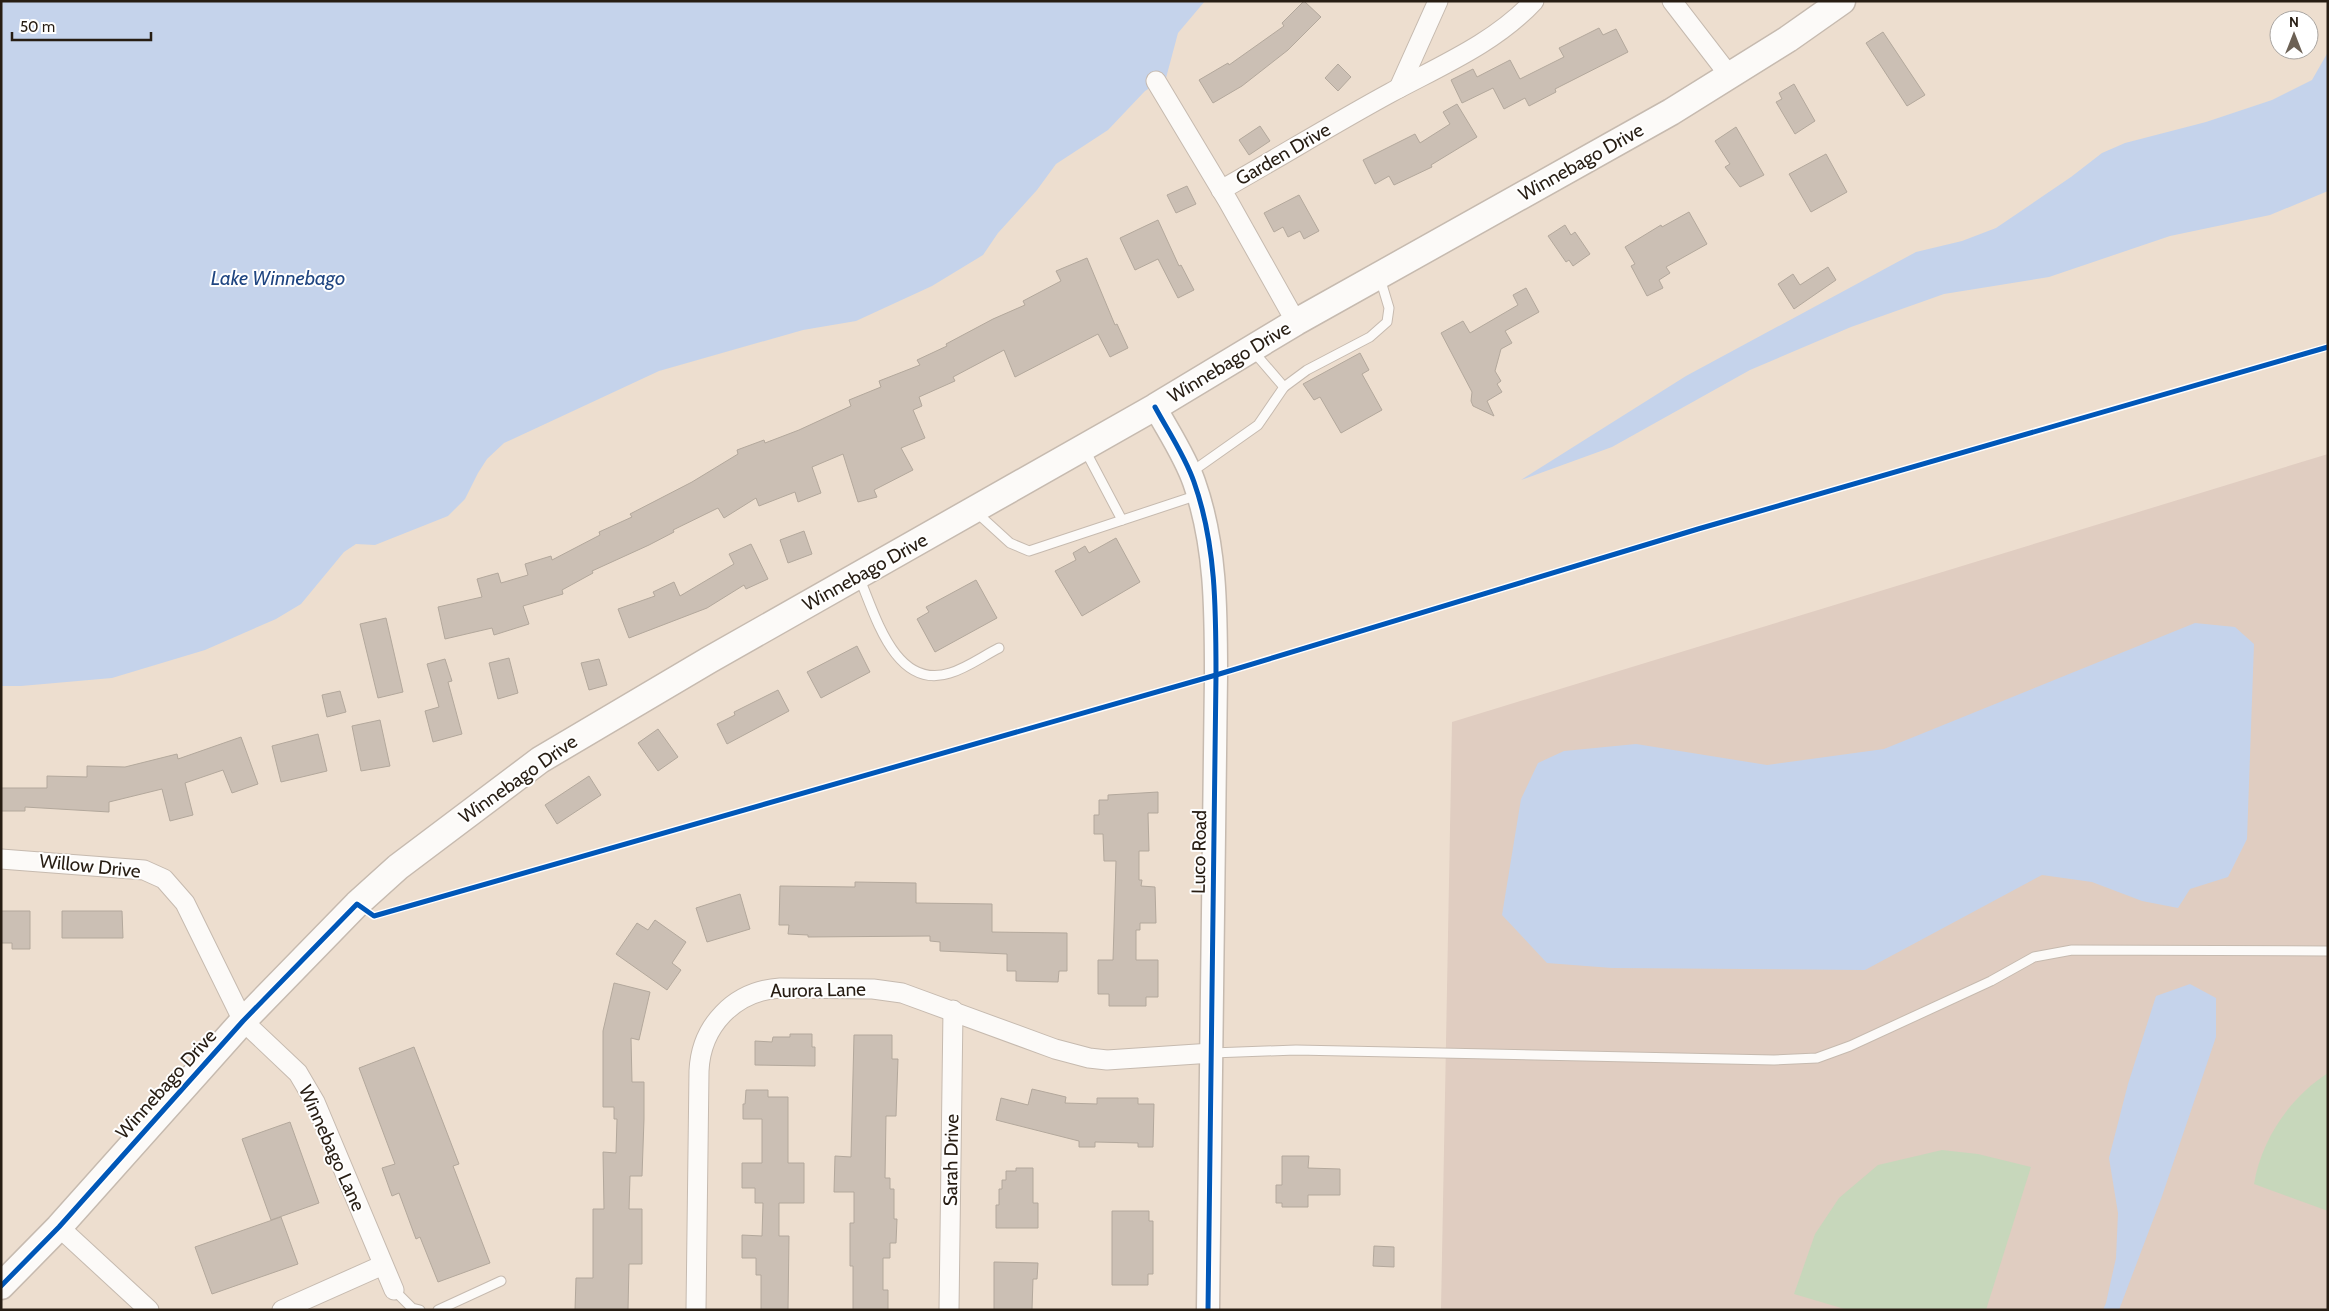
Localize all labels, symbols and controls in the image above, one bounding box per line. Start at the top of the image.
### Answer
scale bar [12,10,151,42]
north arrow [2269,10,2319,60]
text: N [2289,13,2299,31]
text: 50 m [20,18,55,36]
street label: Garden Drive [1232,118,1335,190]
street label: Winnebago Drive [1514,118,1648,206]
water label: Lake Winnebago [211,266,345,290]
street label: Winnebago Drive [1163,316,1295,408]
street label: Winnebago Drive [798,528,932,616]
street label: Winnebago Drive [454,729,582,828]
street label: Luco Road [1187,810,1211,894]
street label: Willow Drive [38,849,142,883]
street label: Aurora Lane [770,978,866,1002]
street label: Winnebago Drive [111,1024,221,1143]
street label: Winnebago Lane [294,1081,370,1215]
street label: Sarah Drive [939,1113,963,1206]

